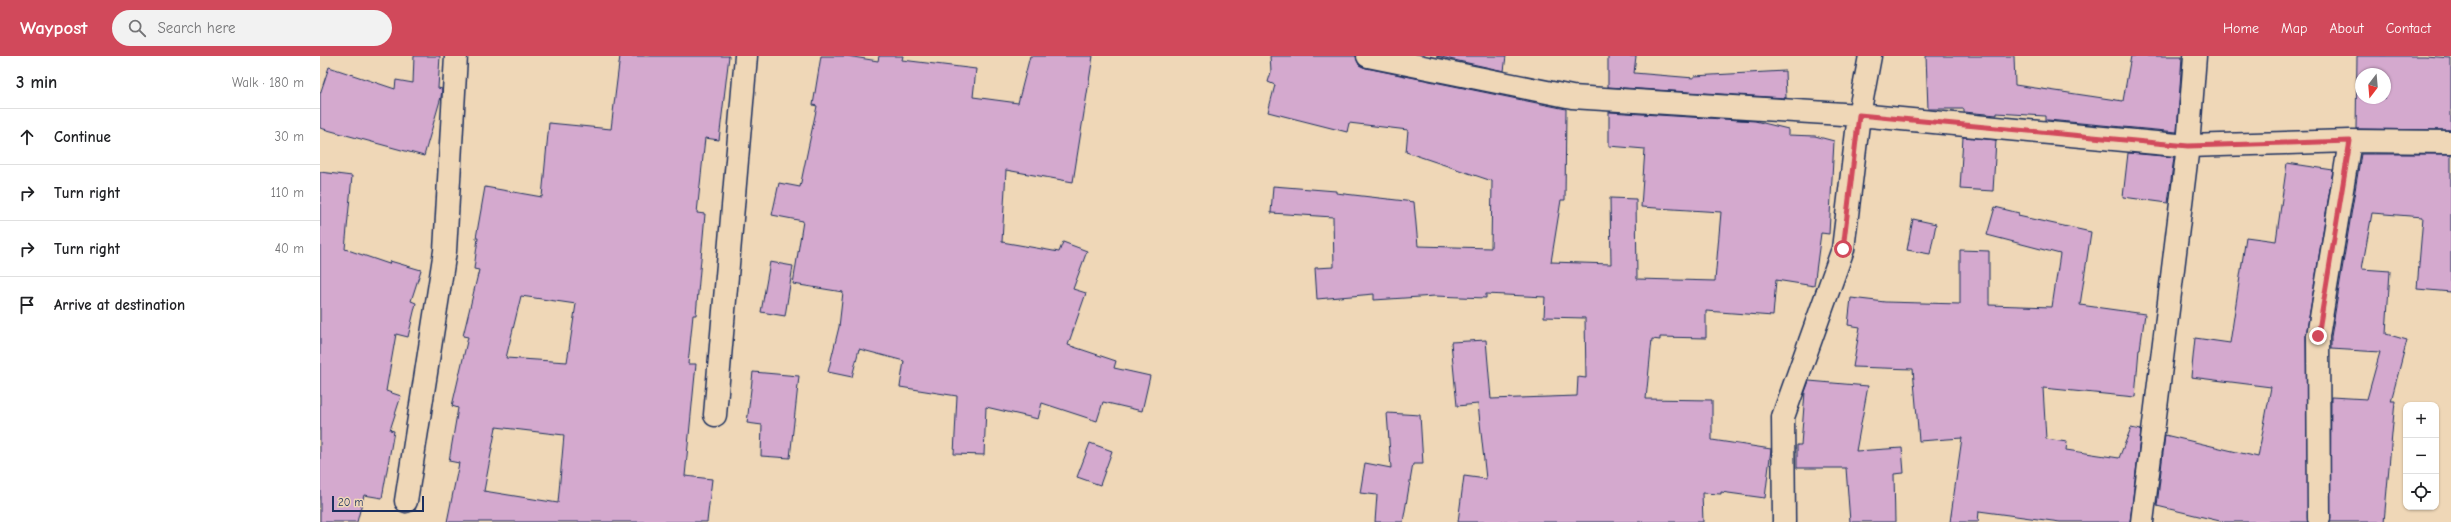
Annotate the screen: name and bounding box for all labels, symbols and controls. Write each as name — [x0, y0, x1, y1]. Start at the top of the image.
search box — [112, 10, 392, 46]
text: Waypost — [20, 17, 88, 39]
icon: search — [126, 17, 148, 39]
text: Search here — [158, 19, 236, 37]
text: Home — [2223, 20, 2259, 37]
text: Map — [2281, 20, 2307, 37]
text: About — [2329, 20, 2364, 37]
text: Contact — [2386, 20, 2431, 37]
north arrow — [2355, 68, 2391, 104]
text: 3 min — [16, 73, 57, 92]
text: Walk · 180 m — [232, 75, 304, 90]
icon: ahead — [16, 126, 38, 148]
text: Continue — [54, 128, 111, 146]
text: 30 m — [274, 129, 304, 144]
icon: right — [16, 182, 38, 204]
text: Turn right — [54, 184, 120, 202]
text: 110 m — [271, 185, 304, 200]
icon: right — [16, 238, 38, 260]
text: Turn right — [54, 240, 120, 258]
route start — [1834, 240, 1852, 258]
text: 40 m — [275, 241, 304, 256]
icon: arrive — [16, 294, 38, 316]
text: Arrive at destination — [54, 296, 185, 314]
route end — [2309, 327, 2327, 345]
map controls — [2403, 402, 2439, 510]
button: + — [2403, 402, 2439, 438]
button: − — [2403, 438, 2439, 474]
button: locate — [2403, 474, 2439, 510]
scale bar — [332, 494, 424, 513]
text: 20 m — [338, 496, 363, 509]

